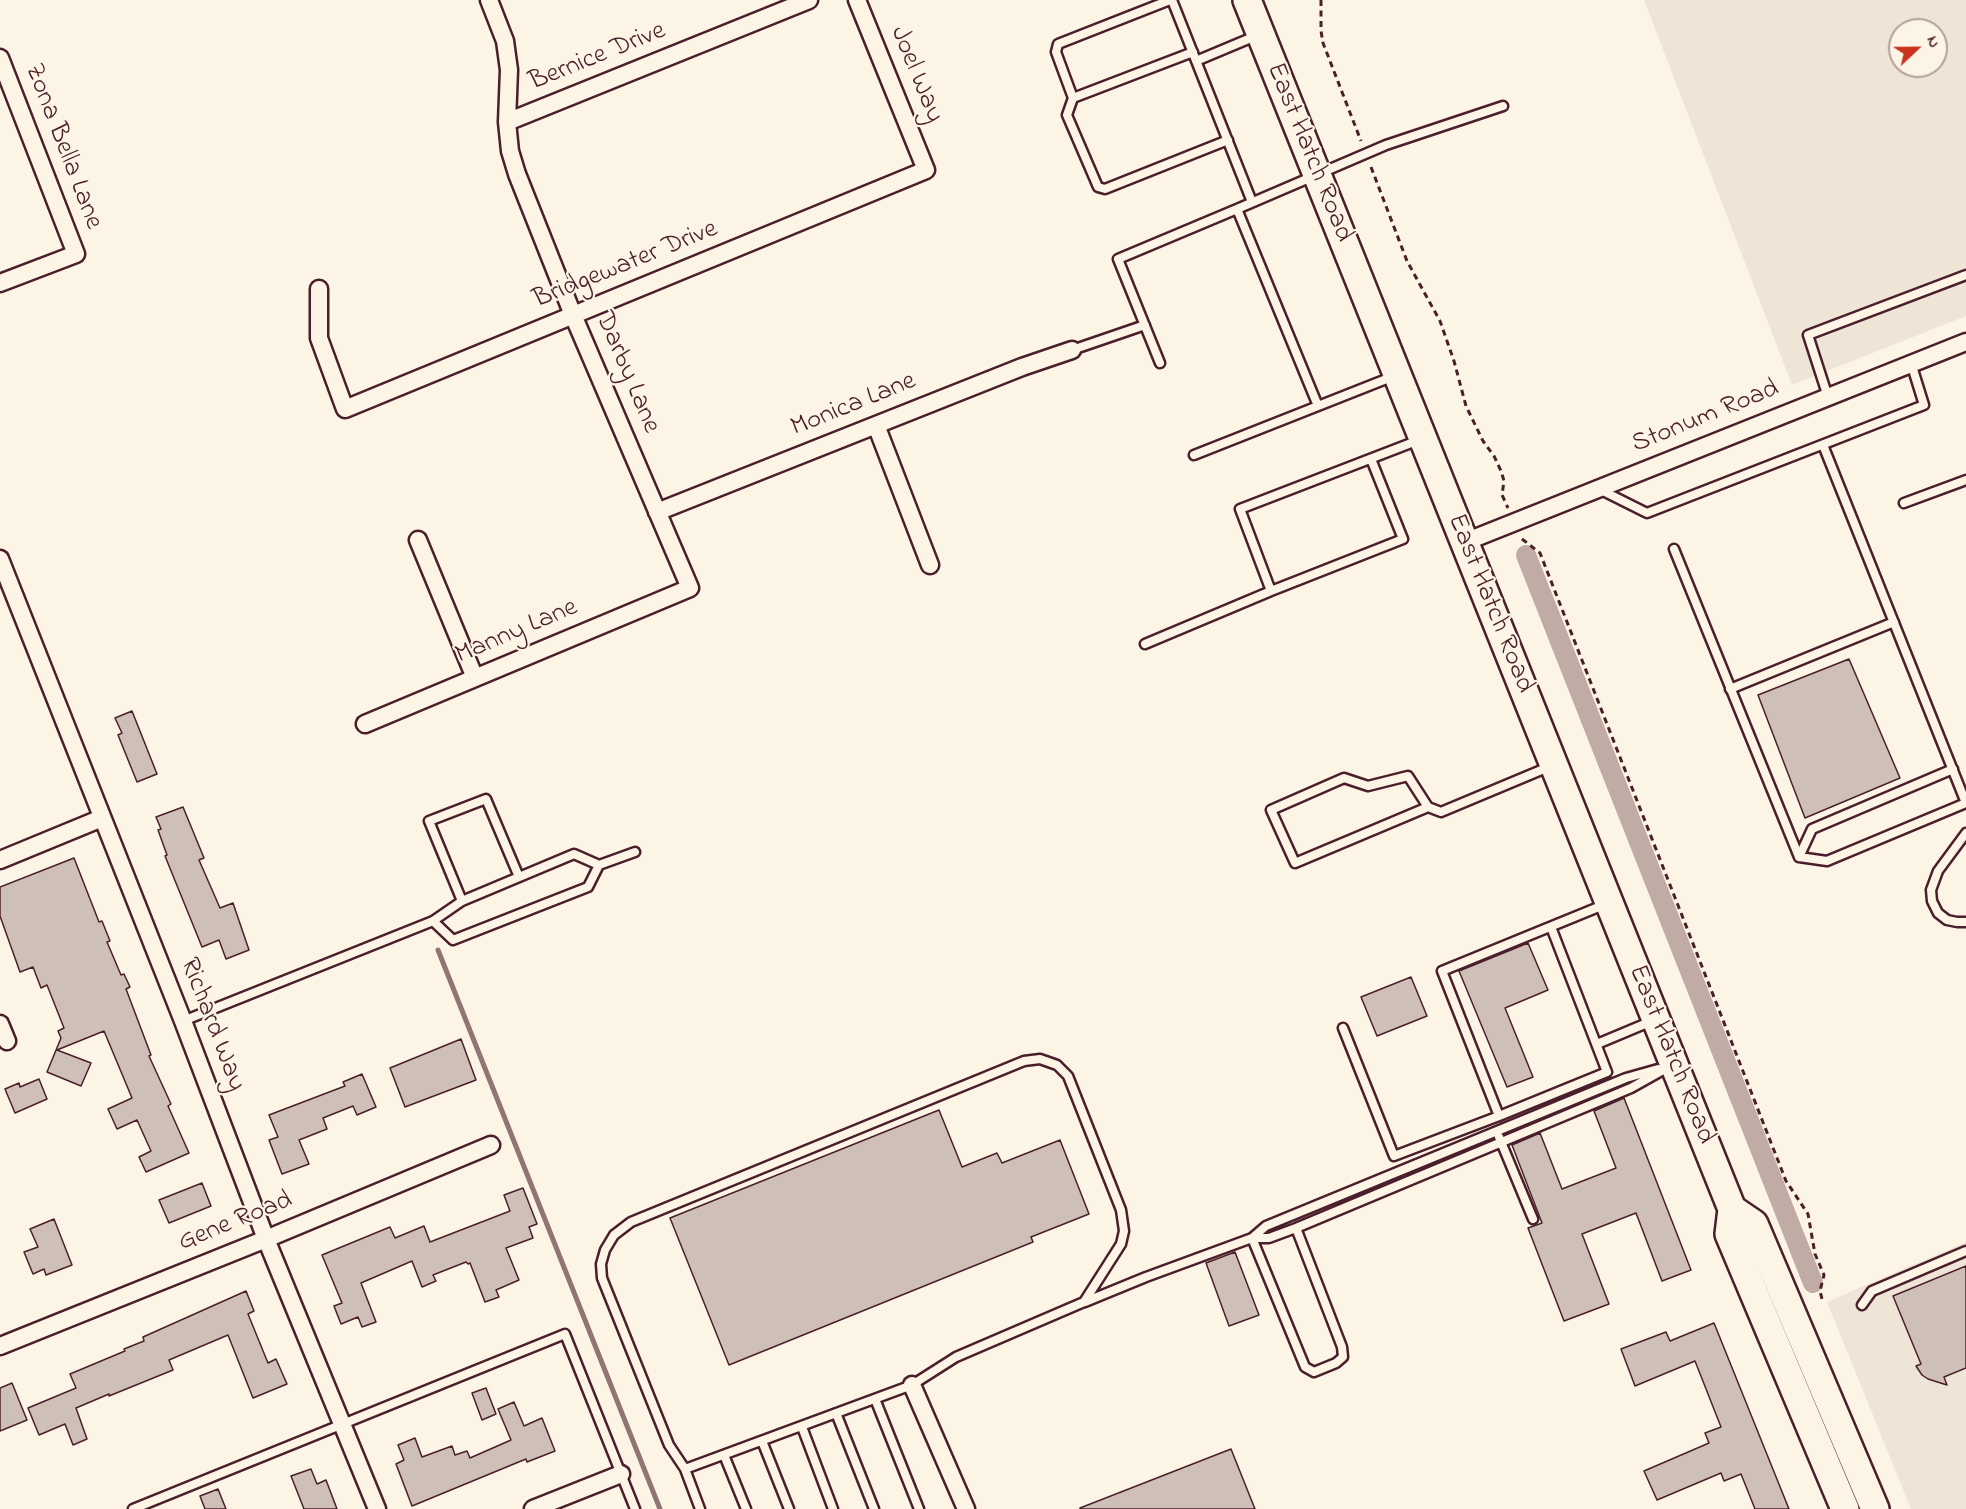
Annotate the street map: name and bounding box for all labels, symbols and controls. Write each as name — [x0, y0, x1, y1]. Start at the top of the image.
street label: Bernice Drive — [525, 16, 671, 100]
north arrow — [1888, 18, 1948, 78]
street label: Joel Way — [881, 22, 949, 128]
text: N — [1920, 32, 1946, 52]
street label: East Hatch Road — [1257, 59, 1359, 247]
street label: Zona Bella Lane — [16, 60, 108, 234]
street label: Bridgewater Drive — [529, 214, 723, 318]
street label: Darby Lane — [586, 307, 666, 439]
street label: Monica Lane — [787, 366, 921, 446]
street label: Stonum Road — [1628, 374, 1784, 462]
street label: East Hatch Road — [1438, 510, 1540, 698]
street label: Manny Lane — [451, 593, 583, 673]
street label: Richard Way — [171, 954, 251, 1096]
street label: East Hatch Road — [1619, 961, 1721, 1149]
street label: Gene Road — [174, 1186, 298, 1260]

